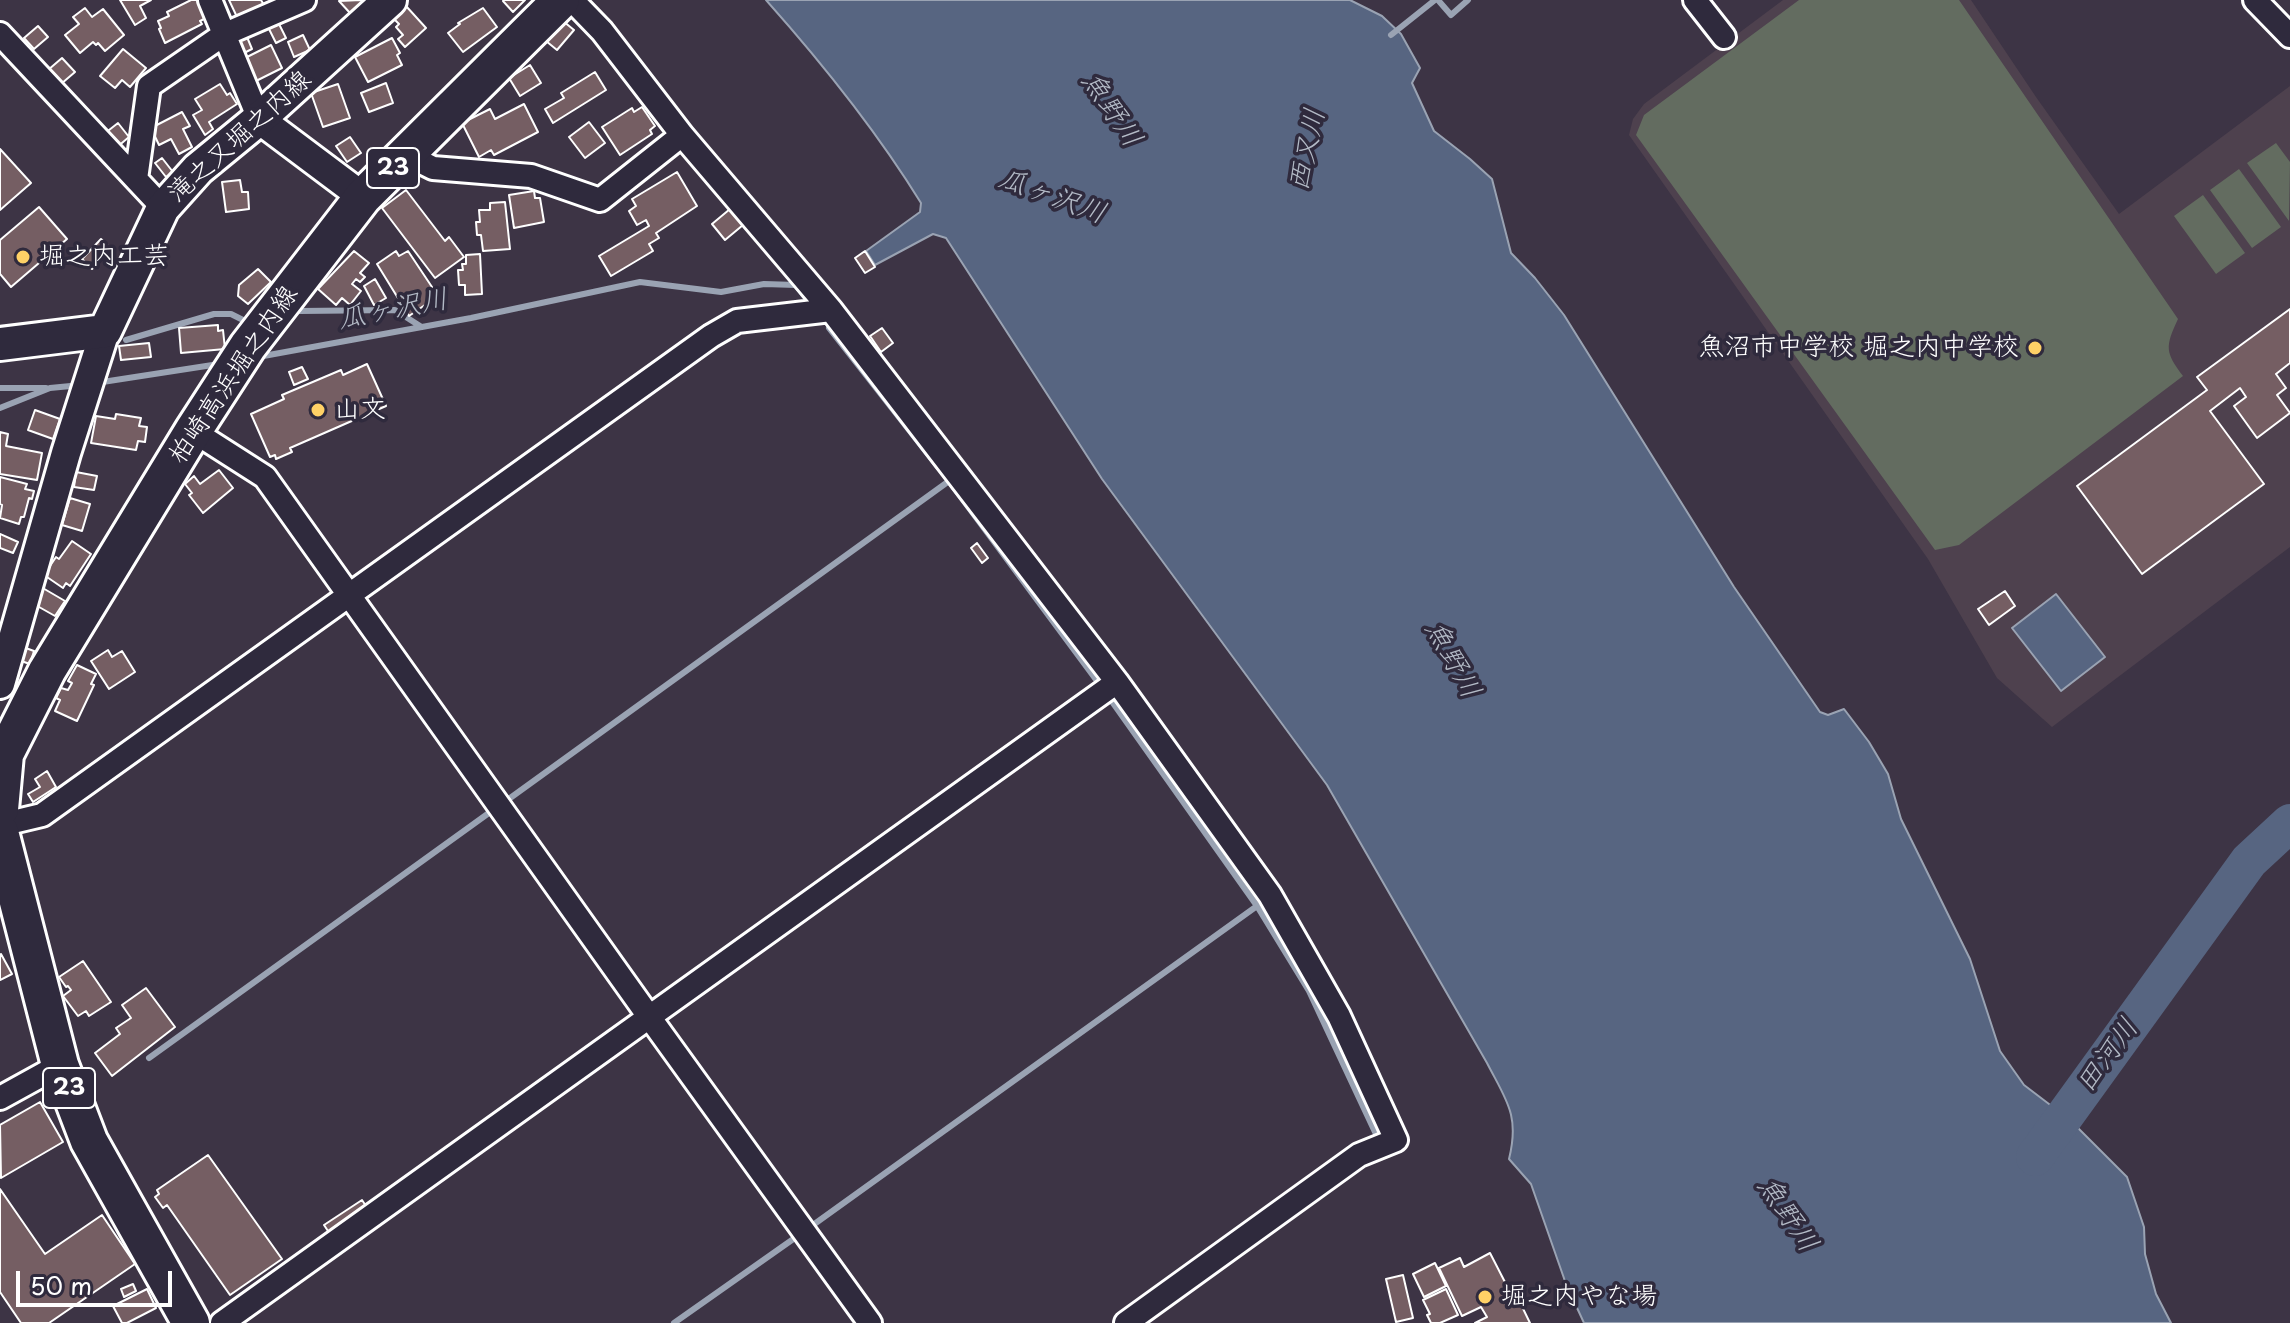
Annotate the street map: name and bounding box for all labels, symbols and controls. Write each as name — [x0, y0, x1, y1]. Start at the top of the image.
street label: 滝之又堀之内線 — [162, 65, 318, 209]
water label: 魚野川 — [1074, 66, 1148, 154]
water label: 西又川 — [1283, 105, 1333, 195]
road number: 23 — [367, 148, 419, 188]
water label: 瓜ヶ沢川 — [994, 162, 1110, 232]
place label: 堀之内工芸 — [39, 241, 169, 273]
marker: 堀之内工芸 — [14, 248, 32, 266]
street label: 柏崎高浜堀之内線 — [163, 280, 305, 470]
water label: 瓜ヶ沢川 — [335, 283, 451, 337]
place label: 魚沼市中学校 堀之内中学校 — [1699, 332, 2019, 364]
marker: 魚沼市中学校 堀之内中学校 — [2026, 339, 2044, 357]
place label: 山文 — [334, 394, 386, 426]
marker: 山文 — [309, 401, 327, 419]
water label: 魚野川 — [1417, 615, 1487, 705]
water label: 田河川 — [2070, 1012, 2146, 1100]
road number: 23 — [43, 1068, 95, 1108]
water label: 魚野川 — [1750, 1171, 1824, 1259]
scale bar — [20, 1255, 176, 1305]
text: 50 m — [30, 1267, 92, 1303]
place label: 堀之内やな場 — [1501, 1281, 1657, 1313]
marker: 堀之内やな場 — [1476, 1288, 1494, 1306]

